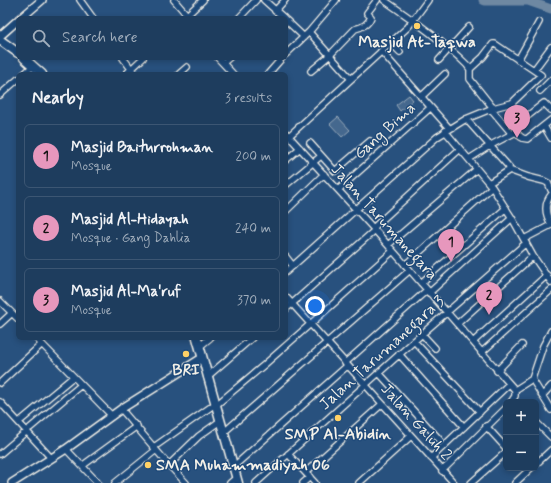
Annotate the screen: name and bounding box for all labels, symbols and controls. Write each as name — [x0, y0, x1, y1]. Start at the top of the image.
search box — [16, 16, 288, 60]
marker: Masjid At-Taqwa — [412, 21, 422, 31]
icon: search — [30, 27, 52, 49]
text: Search here — [62, 28, 138, 48]
place label: Masjid At-Taqwa — [358, 32, 476, 53]
text: Nearby — [32, 87, 84, 109]
text: 3 results — [225, 90, 272, 107]
street label: Gang Bima — [350, 98, 421, 165]
pin: 3 — [504, 105, 530, 138]
text: Masjid Baiturrohman — [71, 138, 213, 158]
text: 1 — [43, 148, 49, 165]
text: 200 m — [236, 148, 271, 165]
text: Mosque — [71, 158, 112, 175]
street label: Jalan Tarumanegara — [325, 159, 442, 286]
text: Masjid Al-Hidayah — [71, 210, 189, 230]
text: 2 — [43, 220, 49, 237]
text: 240 m — [235, 220, 271, 237]
pin: 1 — [438, 229, 464, 262]
text: Mosque · Gang Dahlia — [71, 230, 190, 247]
text: Masjid Al-Ma'ruf — [71, 282, 181, 302]
pin: 2 — [476, 282, 502, 315]
street label: Jalan Tarumanegara 3 — [315, 291, 450, 416]
text: 3 — [43, 292, 49, 309]
text: 370 m — [237, 292, 271, 309]
your location — [305, 296, 325, 316]
text: Mosque — [71, 302, 112, 319]
marker: BRI — [181, 349, 191, 359]
place label: BRI — [172, 360, 200, 381]
street label: Jalan Galuh 2 — [376, 379, 456, 465]
map controls — [503, 399, 539, 471]
button: + — [503, 399, 539, 435]
marker: SMP Al-Abidin — [333, 413, 343, 423]
place label: SMP Al-Abidin — [285, 424, 392, 445]
button: − — [503, 435, 539, 471]
place label: SMA Muhammadiyah 06 — [156, 455, 330, 476]
marker: SMA Muhammadiyah 06 — [143, 460, 153, 470]

